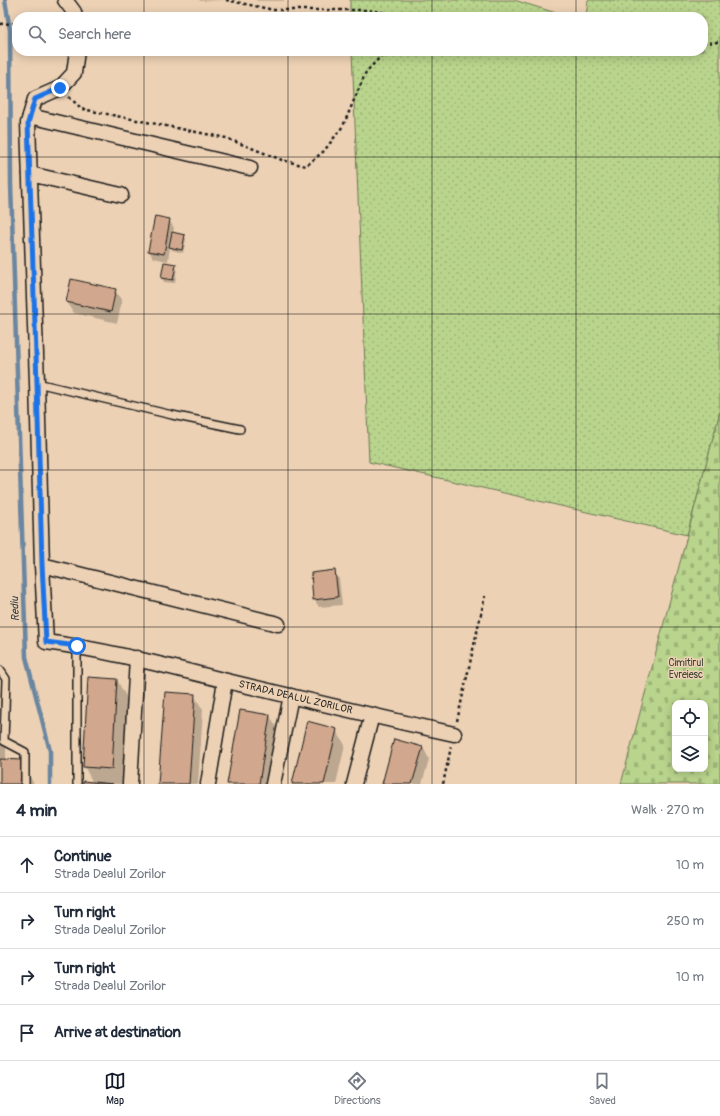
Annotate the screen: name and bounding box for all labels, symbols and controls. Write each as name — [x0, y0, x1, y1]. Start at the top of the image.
search box — [12, 12, 708, 56]
icon: search — [26, 23, 48, 45]
text: Search here — [58, 25, 131, 44]
route end — [51, 79, 69, 97]
water label: Rediu — [8, 595, 22, 622]
route start — [68, 637, 86, 655]
park label: Cimitirul Evreiesc — [668, 657, 704, 681]
street label: STRADA DEALUL ZORILOR — [238, 678, 354, 717]
map controls — [672, 700, 708, 772]
button: locate — [672, 700, 708, 736]
button: layers — [672, 736, 708, 772]
text: 4 min — [16, 800, 57, 821]
text: Walk · 270 m — [631, 802, 704, 818]
text: Continue — [54, 847, 112, 866]
icon: ahead — [16, 854, 38, 876]
text: 10 m — [676, 857, 704, 873]
text: Strada Dealul Zorilor — [54, 866, 166, 882]
text: Turn right — [54, 903, 115, 922]
icon: right — [16, 910, 38, 932]
text: 250 m — [666, 913, 704, 929]
text: Strada Dealul Zorilor — [54, 922, 166, 938]
text: Turn right — [54, 959, 115, 978]
icon: right — [16, 966, 38, 988]
text: 10 m — [676, 969, 704, 985]
text: Strada Dealul Zorilor — [54, 978, 166, 994]
icon: arrive — [16, 1022, 38, 1044]
text: Arrive at destination — [54, 1023, 181, 1042]
tab: Map — [104, 1070, 126, 1107]
tab: Directions — [334, 1070, 381, 1107]
tab: Saved — [589, 1070, 616, 1107]

